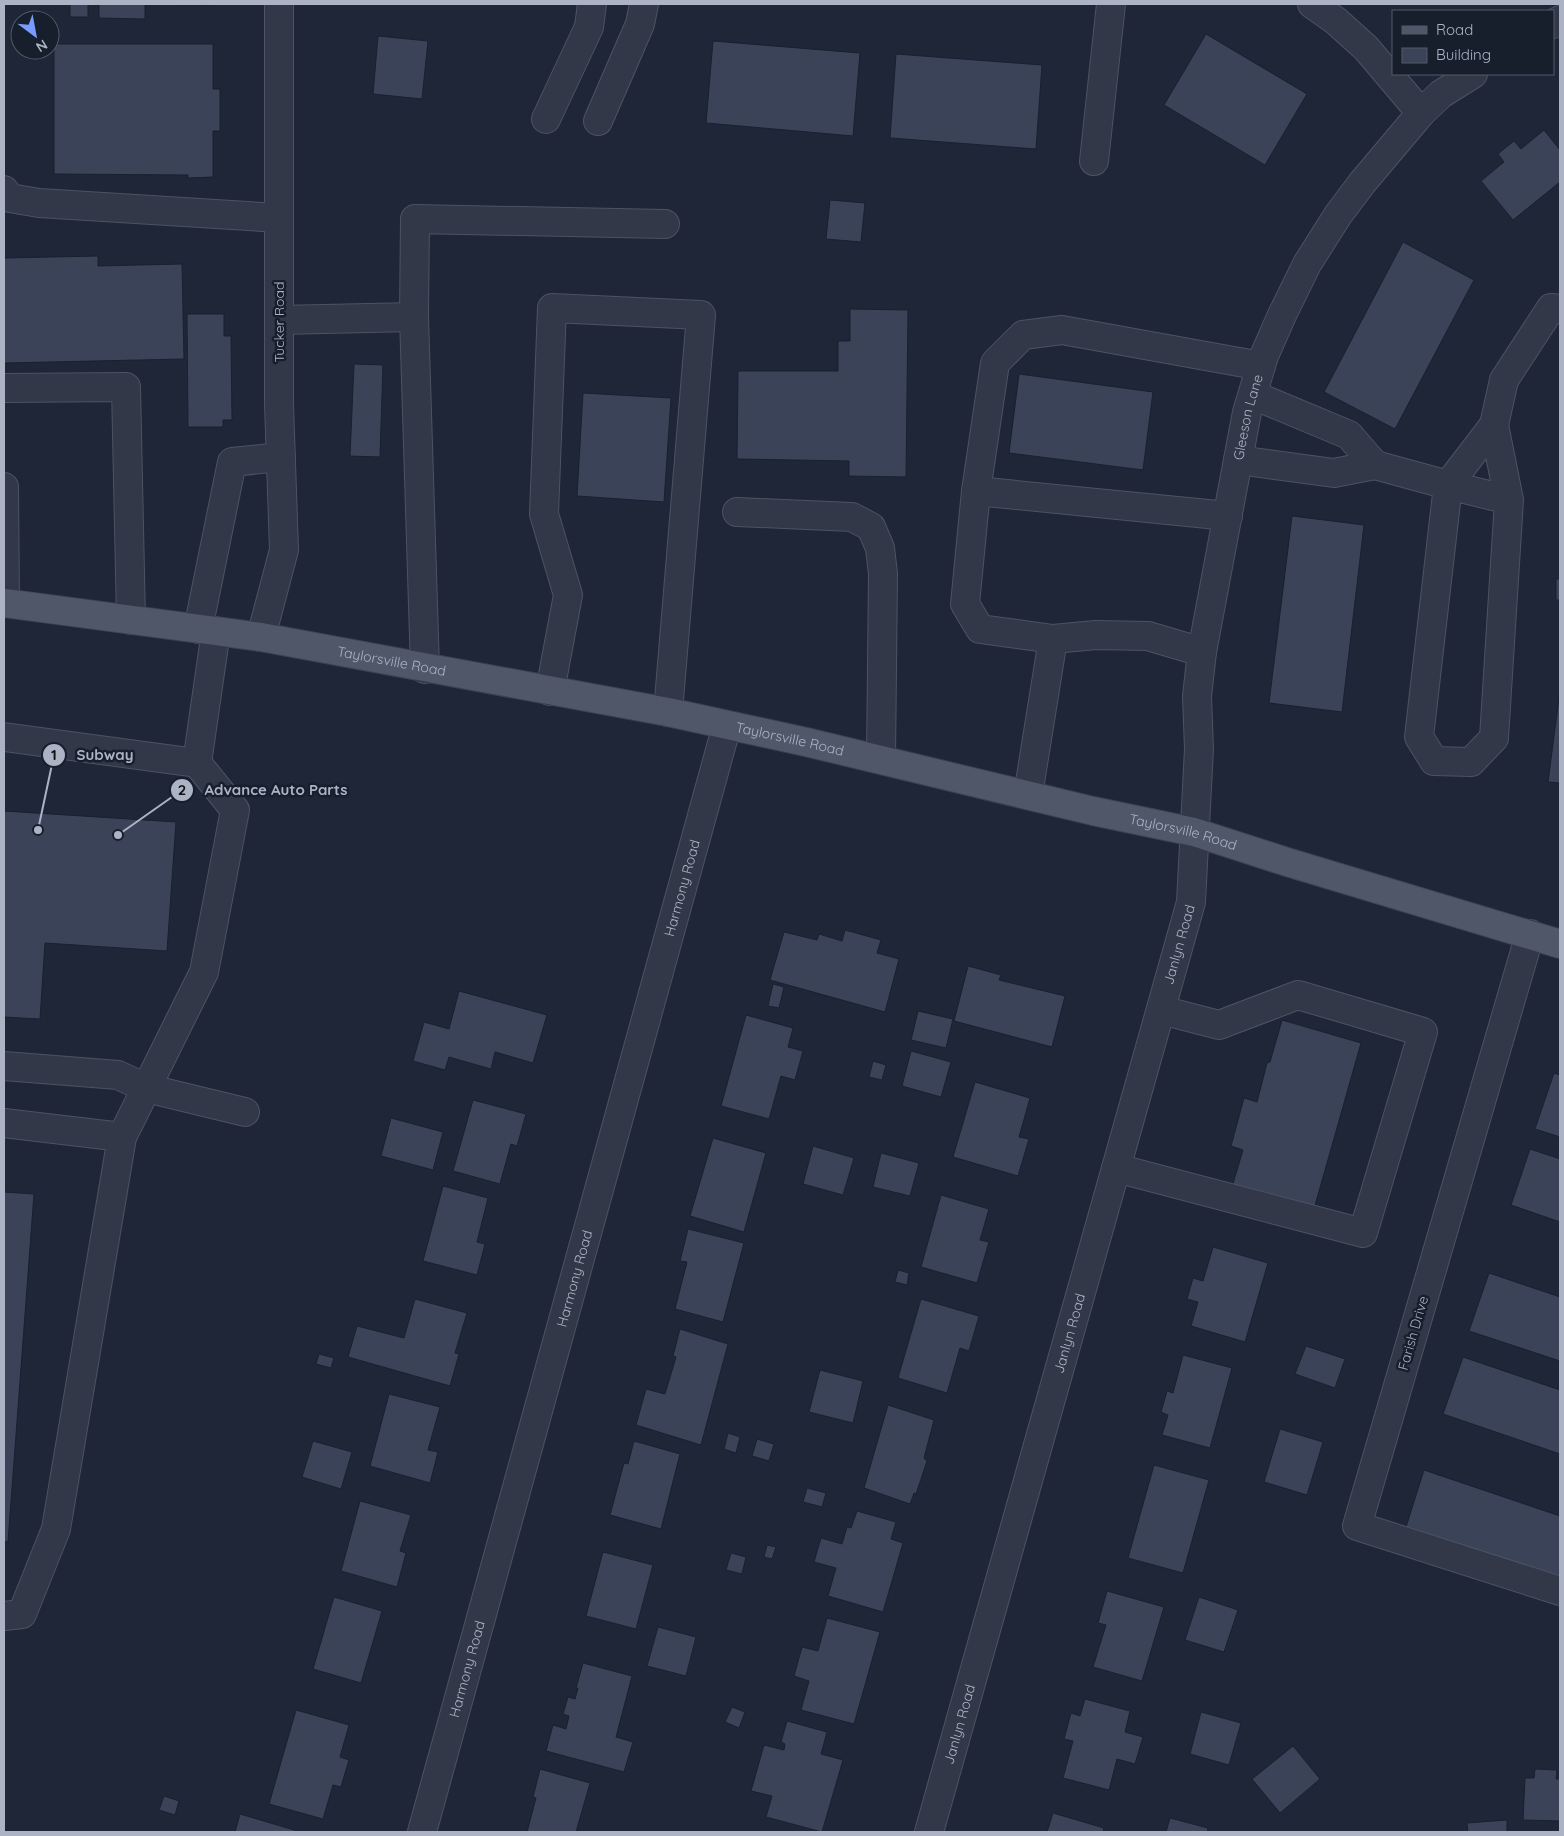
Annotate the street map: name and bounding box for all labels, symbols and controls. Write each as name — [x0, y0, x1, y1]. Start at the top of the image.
north arrow — [10, 10, 60, 60]
legend — [1392, 10, 1554, 75]
text: Road — [1436, 20, 1473, 39]
text: N — [33, 36, 51, 56]
text: Building — [1436, 45, 1491, 64]
street label: Tucker Road — [270, 281, 288, 363]
street label: Gleeson Lane — [1229, 372, 1267, 462]
street label: Taylorsville Road — [336, 642, 447, 680]
street label: Taylorsville Road — [734, 718, 846, 760]
callout: Subway — [42, 740, 144, 770]
text: 1 — [51, 745, 57, 764]
text: Subway — [77, 745, 134, 764]
callout: Advance Auto Parts — [170, 775, 358, 805]
text: 2 — [178, 780, 186, 799]
text: Advance Auto Parts — [204, 780, 348, 799]
street label: Taylorsville Road — [1128, 810, 1239, 854]
street label: Harmony Road — [660, 838, 704, 939]
street label: Janlyn Road — [1159, 903, 1199, 987]
street label: Harmony Road — [553, 1228, 596, 1329]
street label: Janlyn Road — [1050, 1291, 1089, 1375]
street label: Farish Drive — [1394, 1294, 1432, 1372]
street label: Harmony Road — [445, 1619, 489, 1720]
street label: Janlyn Road — [940, 1682, 979, 1766]

